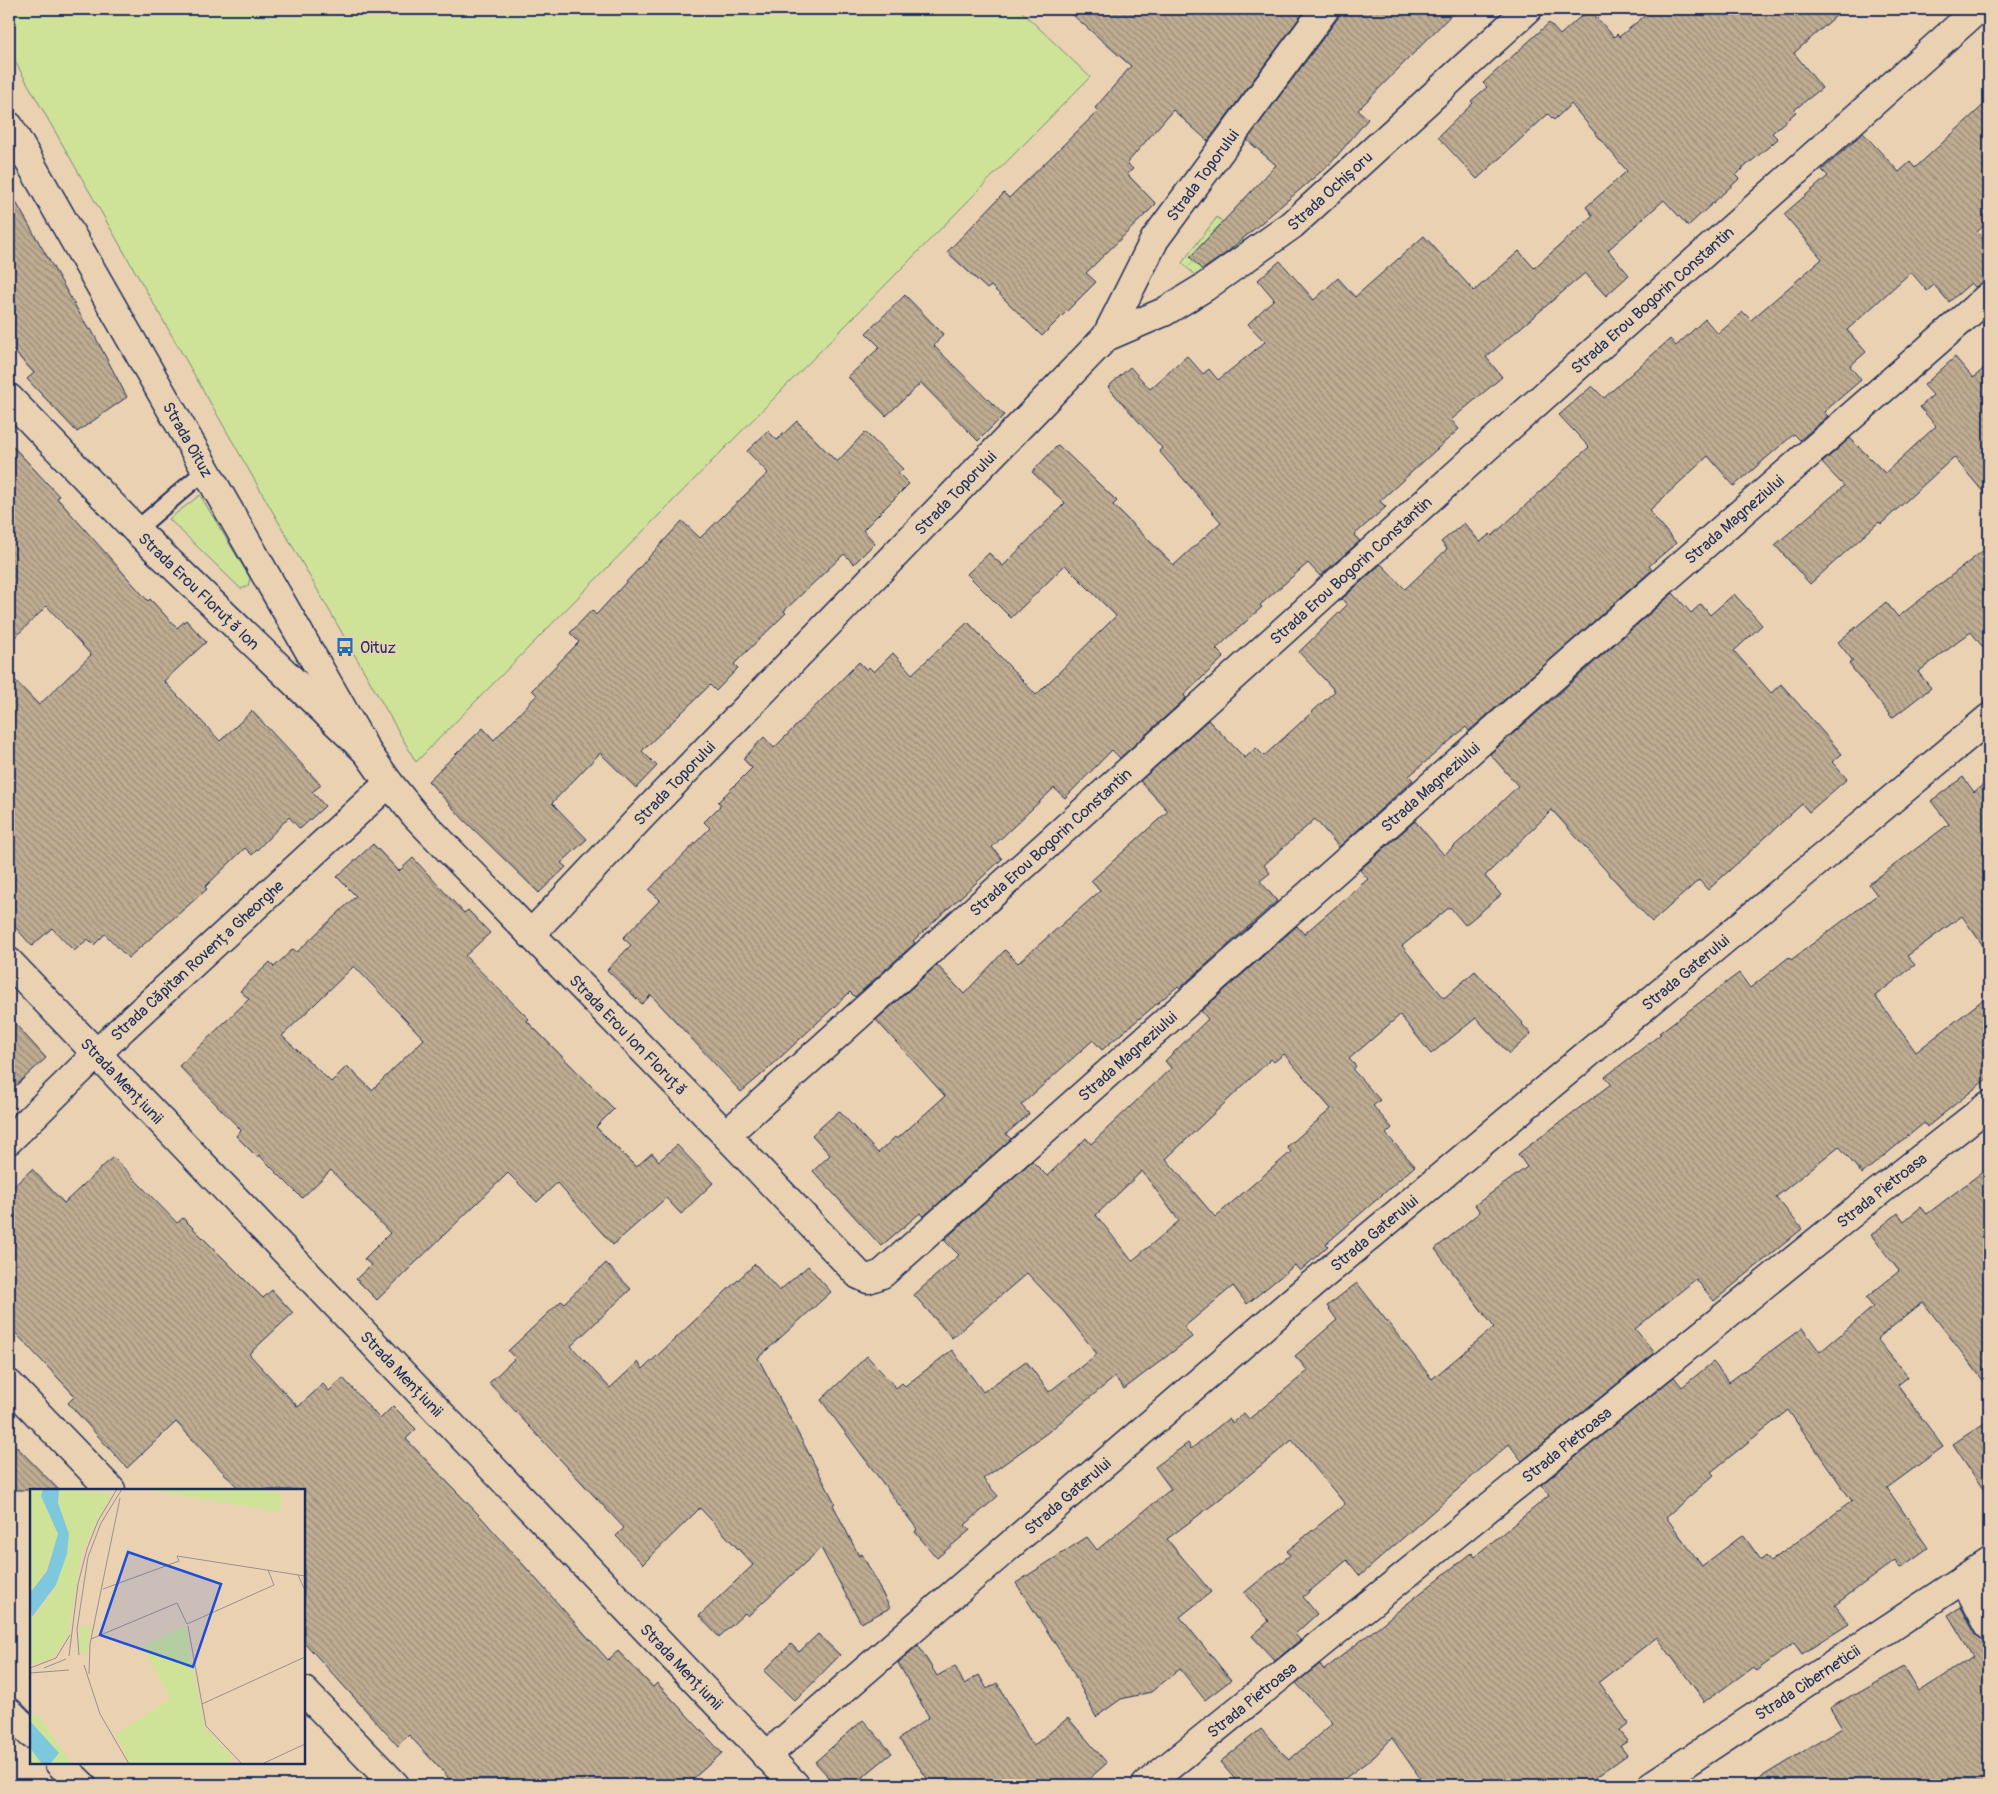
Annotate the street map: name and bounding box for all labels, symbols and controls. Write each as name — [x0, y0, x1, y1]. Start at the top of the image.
street label: Strada Toporului — [1163, 126, 1244, 226]
street label: Strada Ochișoru — [1283, 147, 1377, 235]
street label: Strada Erou Bogorin Constantin — [1567, 223, 1738, 378]
street label: Strada Oituz — [158, 399, 217, 481]
street label: Strada Toporului — [911, 447, 1001, 540]
street label: Strada Magneziului — [1681, 471, 1789, 569]
street label: Strada Erou Bogorin Constantin — [1266, 493, 1436, 649]
street label: Strada Erou Floruță Ion — [134, 529, 264, 655]
bus stop icon: Oituz — [334, 636, 356, 658]
place label: Oituz — [360, 638, 396, 658]
street label: Strada Toporului — [630, 737, 720, 830]
street label: Strada Magneziului — [1377, 738, 1484, 837]
street label: Strada Erou Bogorin Constantin — [966, 764, 1136, 921]
street label: Strada Căpitan Rovența Gheorghe — [107, 876, 288, 1046]
street label: Strada Gaterului — [1638, 931, 1734, 1015]
street label: Strada Erou Ion Floruță — [565, 971, 691, 1100]
street label: Strada Magneziului — [1074, 1007, 1182, 1106]
street label: Strada Mențiunii — [76, 1034, 167, 1129]
street label: Strada Pietroasa — [1833, 1149, 1931, 1233]
street label: Strada Gaterului — [1327, 1191, 1423, 1276]
street label: Strada Mențiunii — [356, 1327, 447, 1421]
street label: Strada Pietroasa — [1518, 1403, 1616, 1488]
street label: Strada Gaterului — [1020, 1454, 1115, 1540]
inset map — [30, 1489, 305, 1764]
street label: Strada Mențiunii — [635, 1620, 727, 1714]
street label: Strada Ciberneticii — [1751, 1641, 1864, 1725]
street label: Strada Pietroasa — [1203, 1658, 1301, 1743]

